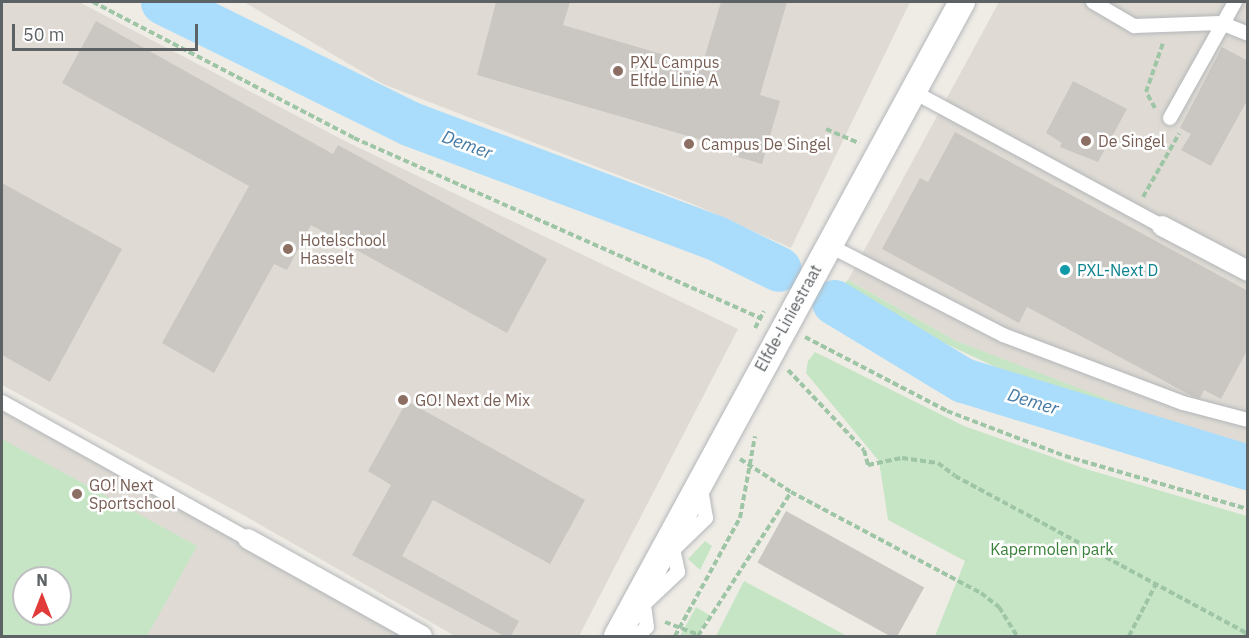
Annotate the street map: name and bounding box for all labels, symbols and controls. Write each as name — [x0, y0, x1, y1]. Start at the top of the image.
scale bar — [15, 12, 201, 50]
text: 50 m — [23, 23, 65, 46]
place label: PXL Campus Elfde Linie A — [630, 52, 720, 90]
marker: PXL Campus Elfde Linie A — [611, 64, 625, 78]
water label: Demer — [439, 126, 495, 164]
place label: De Singel — [1098, 131, 1165, 151]
place label: Campus De Singel — [701, 134, 831, 154]
marker: De Singel — [1079, 134, 1093, 148]
marker: Campus De Singel — [682, 137, 696, 151]
place label: Hotelschool Hasselt — [300, 230, 386, 268]
marker: Hotelschool Hasselt — [281, 242, 295, 256]
place label: PXL-Next D — [1077, 260, 1158, 280]
street label: Elfde-Liniestraat — [751, 261, 825, 375]
marker: PXL-Next D — [1058, 263, 1072, 277]
water label: Demer — [1005, 384, 1061, 420]
place label: GO! Next de Mix — [415, 390, 530, 410]
marker: GO! Next de Mix — [396, 393, 410, 407]
place label: GO! Next Sportschool — [89, 475, 175, 513]
marker: GO! Next Sportschool — [70, 487, 84, 501]
park label: Kapermolen park — [990, 539, 1114, 559]
north arrow — [12, 566, 72, 626]
text: N — [36, 570, 48, 590]

